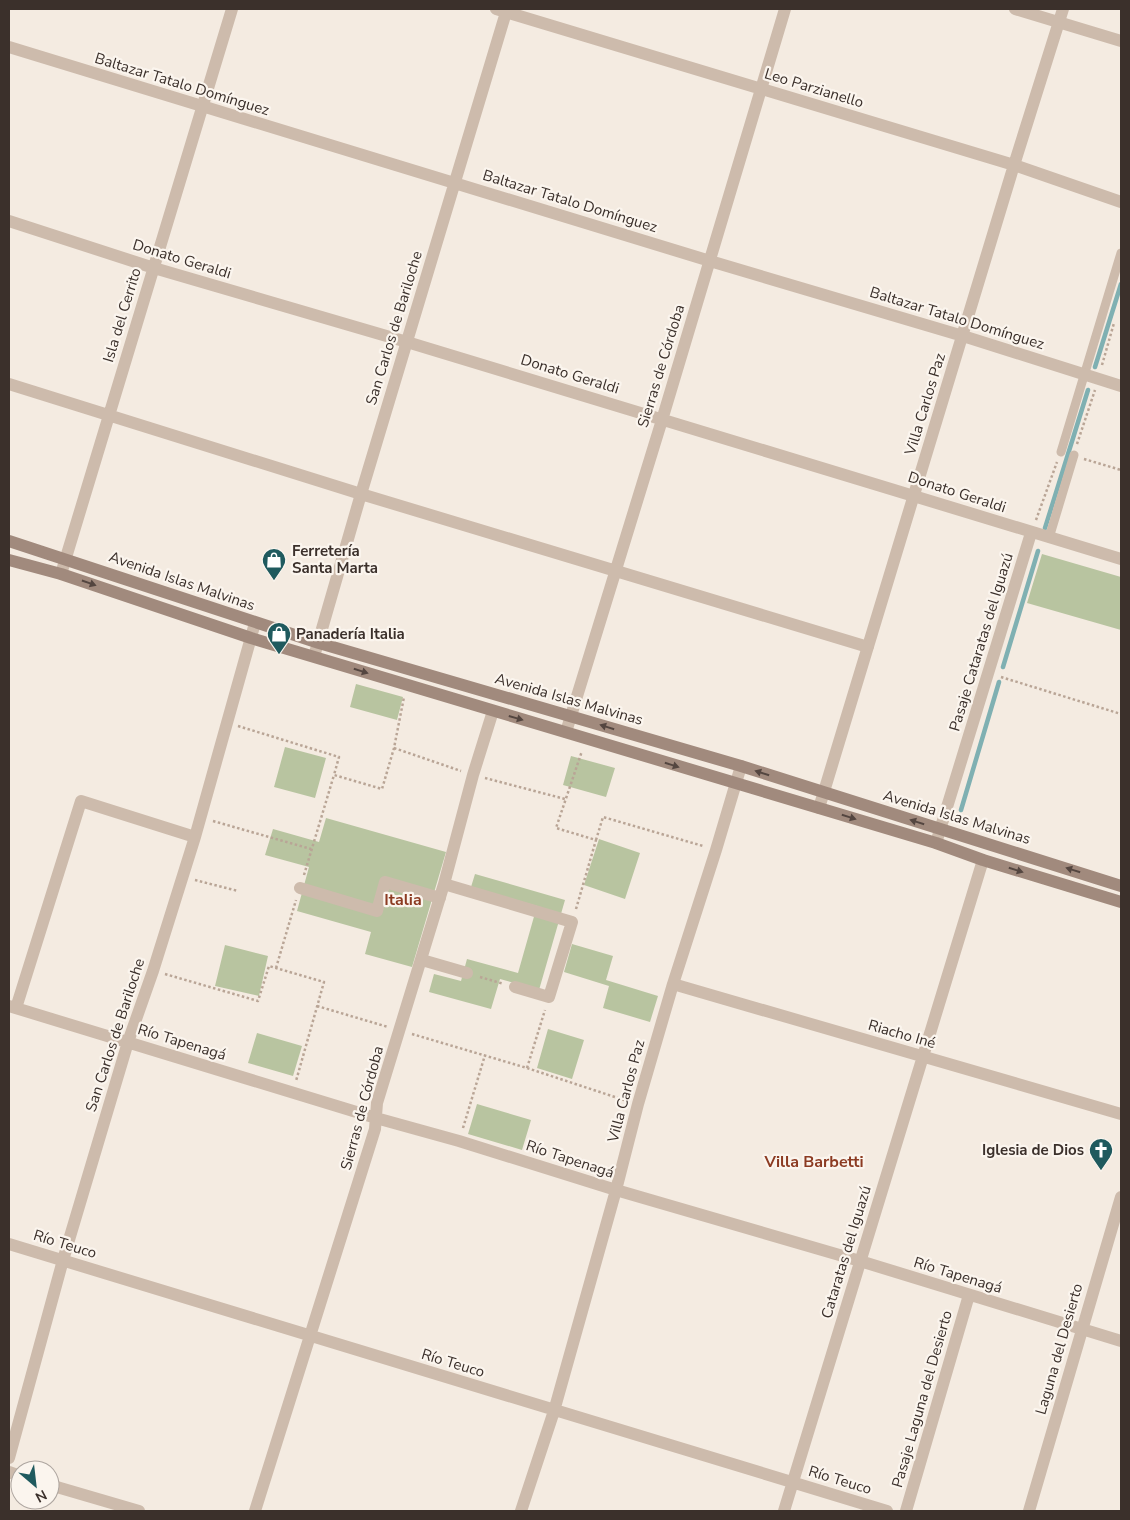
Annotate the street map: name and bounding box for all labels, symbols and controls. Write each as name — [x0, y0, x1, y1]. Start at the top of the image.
street label: Baltazar Tatalo Domínguez — [92, 48, 272, 120]
street label: Leo Parzianello — [762, 63, 866, 113]
street label: Baltazar Tatalo Domínguez — [480, 165, 660, 237]
street label: Donato Geraldi — [130, 235, 234, 283]
street label: San Carlos de Bariloche — [361, 248, 427, 408]
street label: Isla del Cerrito — [98, 265, 146, 365]
street label: Baltazar Tatalo Domínguez — [867, 282, 1047, 354]
street label: Sierras de Córdoba — [633, 302, 689, 430]
street label: Donato Geraldi — [518, 350, 622, 398]
street label: Villa Carlos Paz — [900, 351, 950, 458]
street label: Donato Geraldi — [905, 467, 1009, 517]
place label: Ferretería Santa Marta — [292, 541, 378, 578]
street label: Avenida Islas Malvinas — [106, 547, 258, 615]
shop icon: Ferretería Santa Marta — [261, 547, 287, 581]
street label: Pasaje Cataratas del Iguazú — [944, 550, 1018, 734]
one-way arrow — [82, 579, 97, 587]
shop icon: Panadería Italia — [266, 621, 292, 655]
place label: Panadería Italia — [296, 624, 405, 644]
one-way arrow — [353, 668, 368, 676]
street label: Avenida Islas Malvinas — [493, 668, 645, 730]
one-way arrow — [509, 714, 524, 722]
one-way arrow — [599, 722, 614, 730]
one-way arrow — [665, 761, 680, 769]
one-way arrow — [755, 769, 770, 777]
street label: Avenida Islas Malvinas — [881, 785, 1033, 849]
one-way arrow — [841, 814, 856, 822]
one-way arrow — [910, 817, 925, 825]
one-way arrow — [1065, 865, 1080, 873]
one-way arrow — [1008, 866, 1023, 874]
district label: Italia — [384, 889, 422, 911]
street label: San Carlos de Bariloche — [81, 956, 149, 1114]
street label: Riacho Iné — [866, 1015, 938, 1053]
street label: Río Tapenagá — [135, 1019, 229, 1065]
street label: Villa Carlos Paz — [602, 1037, 649, 1145]
street label: Sierras de Córdoba — [336, 1044, 388, 1172]
street label: Río Tapenagá — [523, 1135, 617, 1183]
church icon: Iglesia de Dios — [1088, 1137, 1114, 1171]
place label: Iglesia de Dios — [982, 1140, 1084, 1160]
district label: Villa Barbetti — [764, 1151, 863, 1173]
street label: Cataratas del Iguazú — [816, 1183, 876, 1321]
street label: Río Teuco — [31, 1225, 99, 1263]
street label: Río Tapenagá — [911, 1252, 1005, 1298]
street label: Laguna del Desierto — [1031, 1281, 1087, 1417]
street label: Pasaje Laguna del Desierto — [887, 1308, 957, 1490]
street label: Río Teuco — [419, 1344, 487, 1382]
north arrow — [10, 1460, 60, 1510]
street label: Río Teuco — [806, 1461, 874, 1499]
text: N — [32, 1485, 50, 1507]

